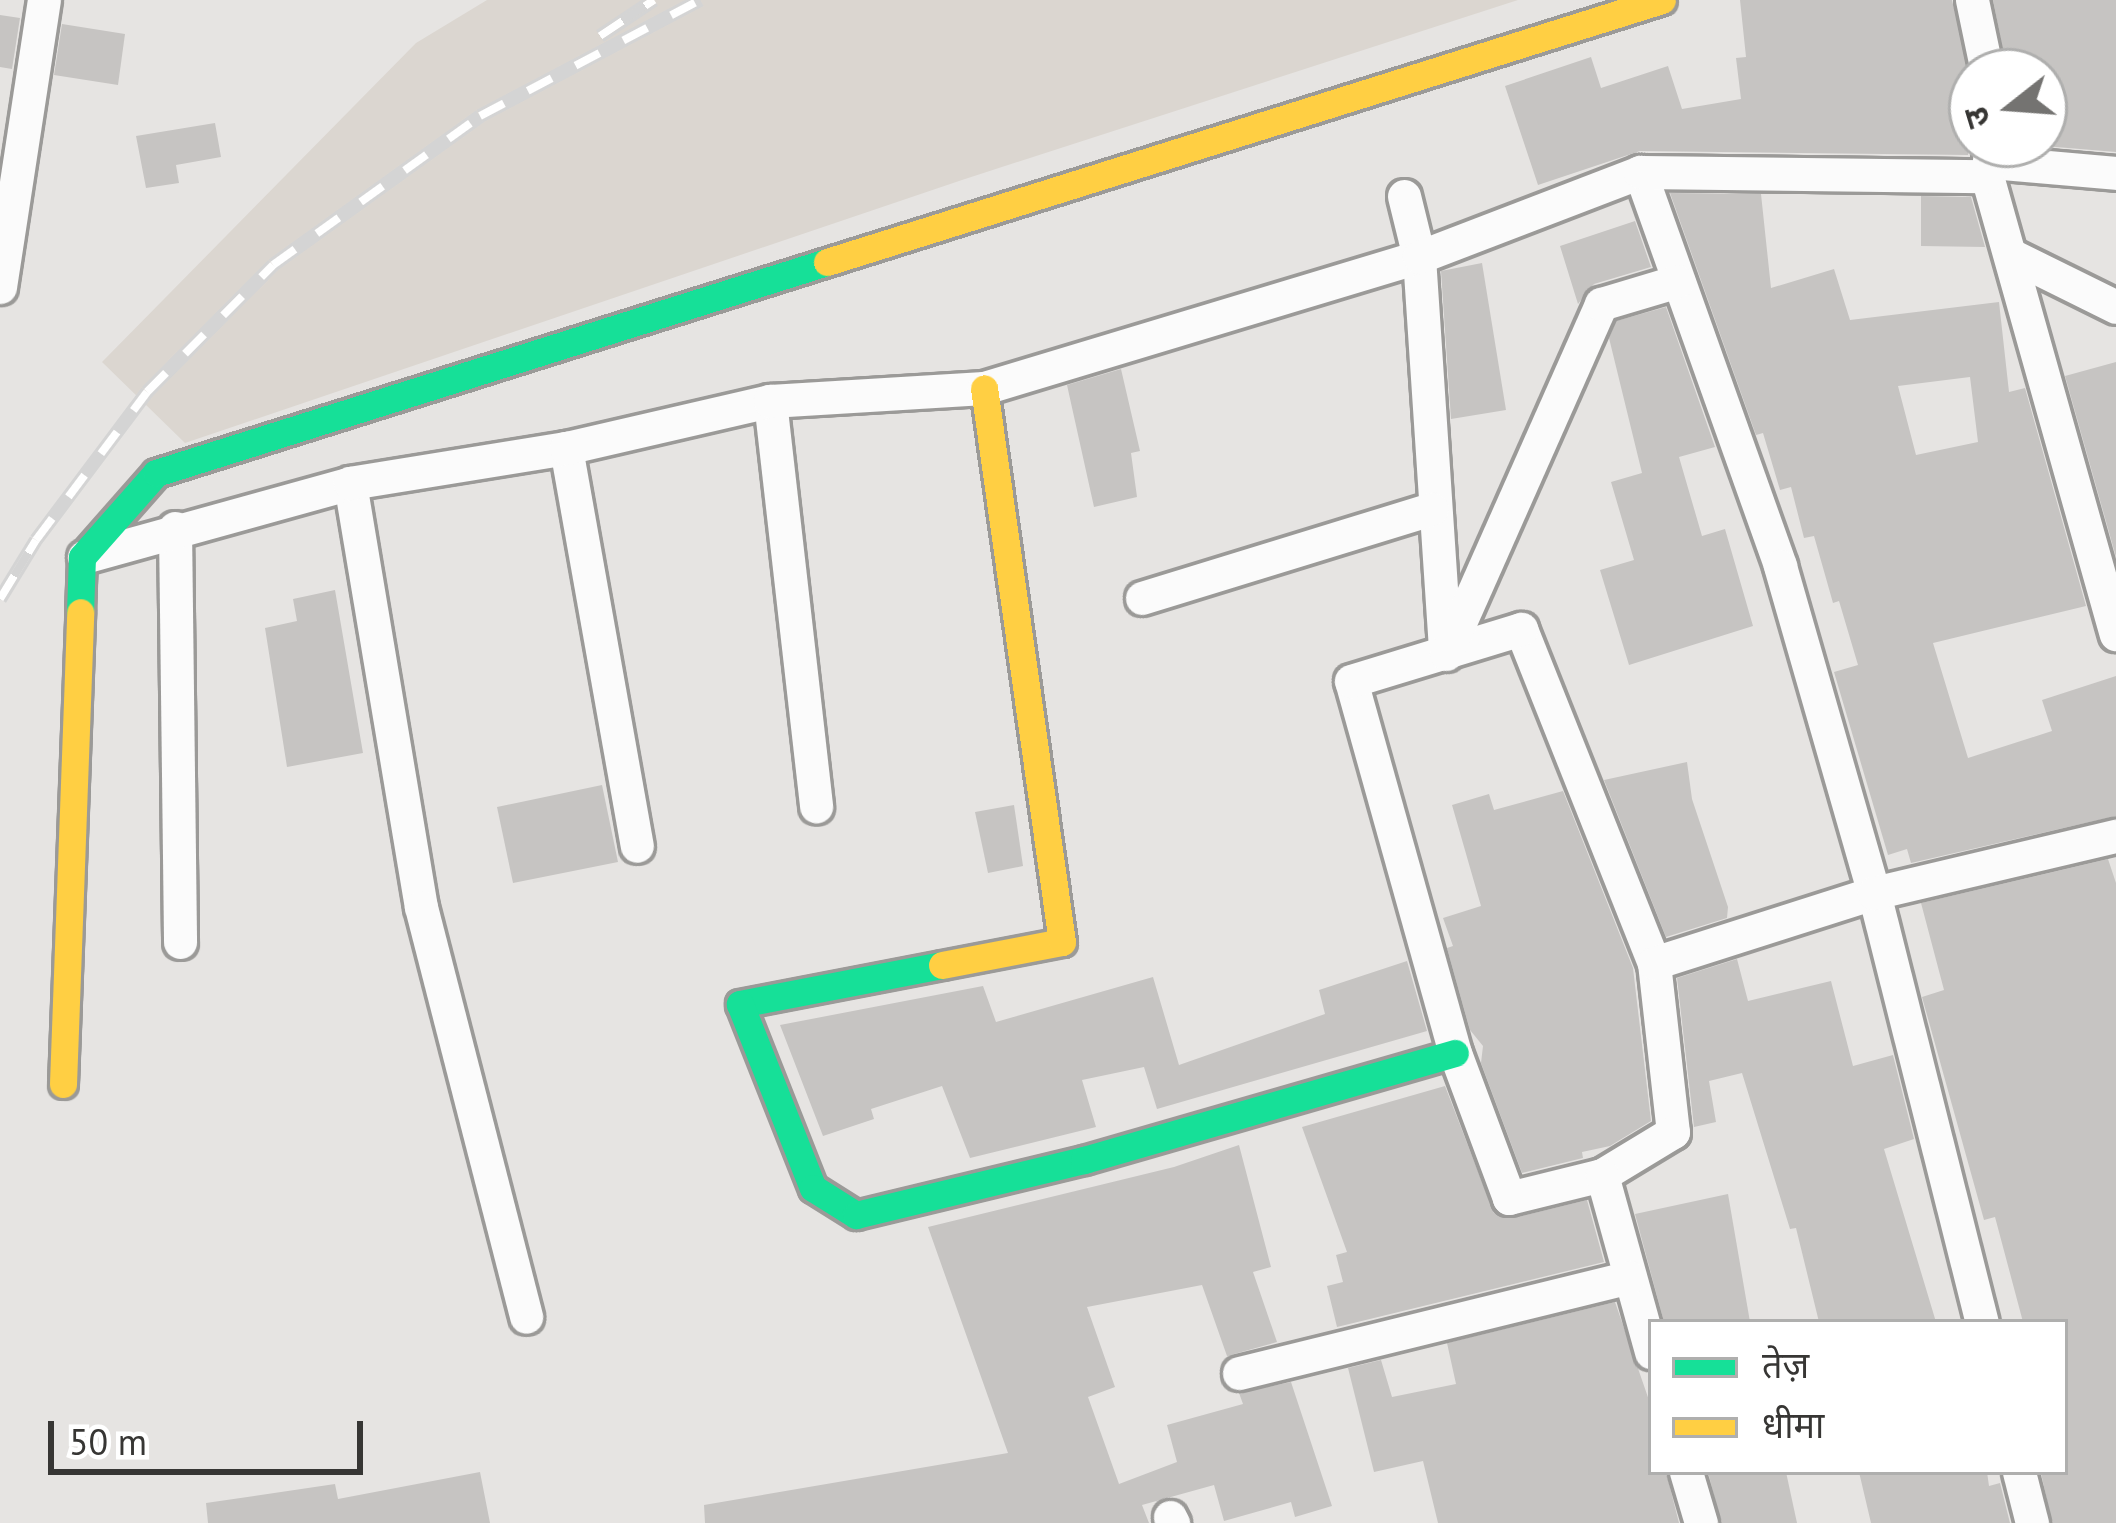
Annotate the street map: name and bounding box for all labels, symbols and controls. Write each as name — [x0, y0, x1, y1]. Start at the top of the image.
north arrow — [1948, 48, 2068, 168]
text: उ — [1953, 102, 1999, 133]
legend — [1648, 1319, 2068, 1475]
text: तेज़ — [1762, 1341, 1809, 1388]
scale bar — [54, 1397, 369, 1471]
text: धीमा — [1762, 1401, 1824, 1448]
text: 50 m — [69, 1418, 147, 1465]

